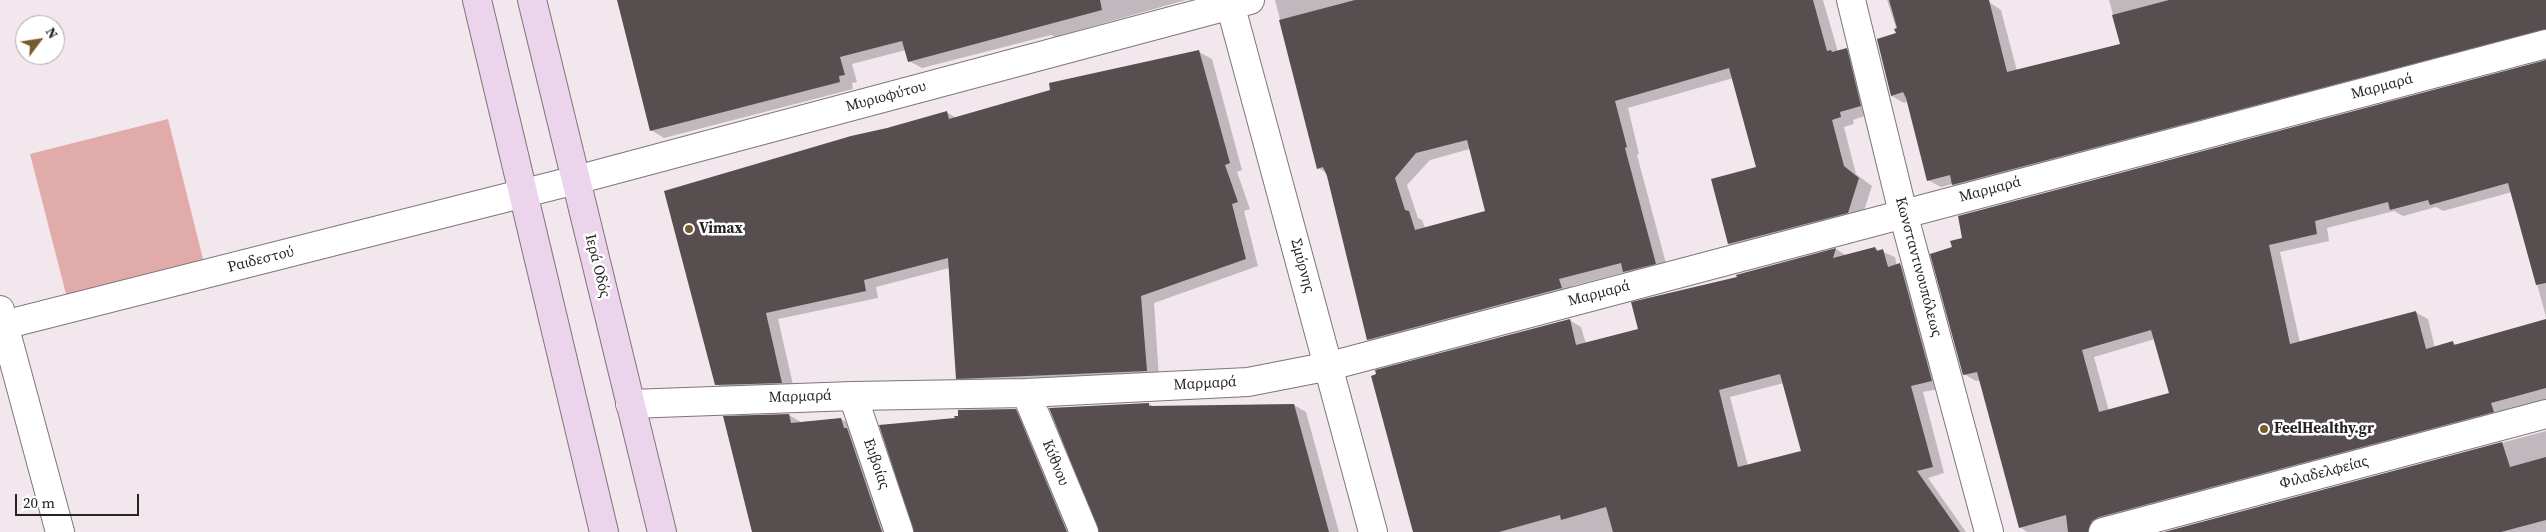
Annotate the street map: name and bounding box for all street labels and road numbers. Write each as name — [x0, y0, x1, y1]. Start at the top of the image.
street label: Μαρμαρά — [2349, 70, 2415, 104]
street label: Μυριοφύτου — [844, 78, 928, 116]
street label: Μαρμαρά — [1957, 173, 2023, 207]
street label: Κωνσταντινουπόλεως — [1891, 195, 1945, 339]
street label: Ιερά Οδός — [580, 232, 614, 300]
street label: Σμύρνης — [1286, 237, 1318, 295]
street label: Ραιδεστού — [226, 243, 296, 277]
street label: Μαρμαρά — [1566, 277, 1632, 311]
street label: Μαρμαρά — [1173, 373, 1237, 395]
street label: Μαρμαρά — [768, 387, 832, 407]
street label: Ευβοίας — [859, 436, 893, 492]
street label: Κύθνου — [1038, 437, 1072, 489]
street label: Φιλαδελφείας — [2278, 453, 2370, 493]

